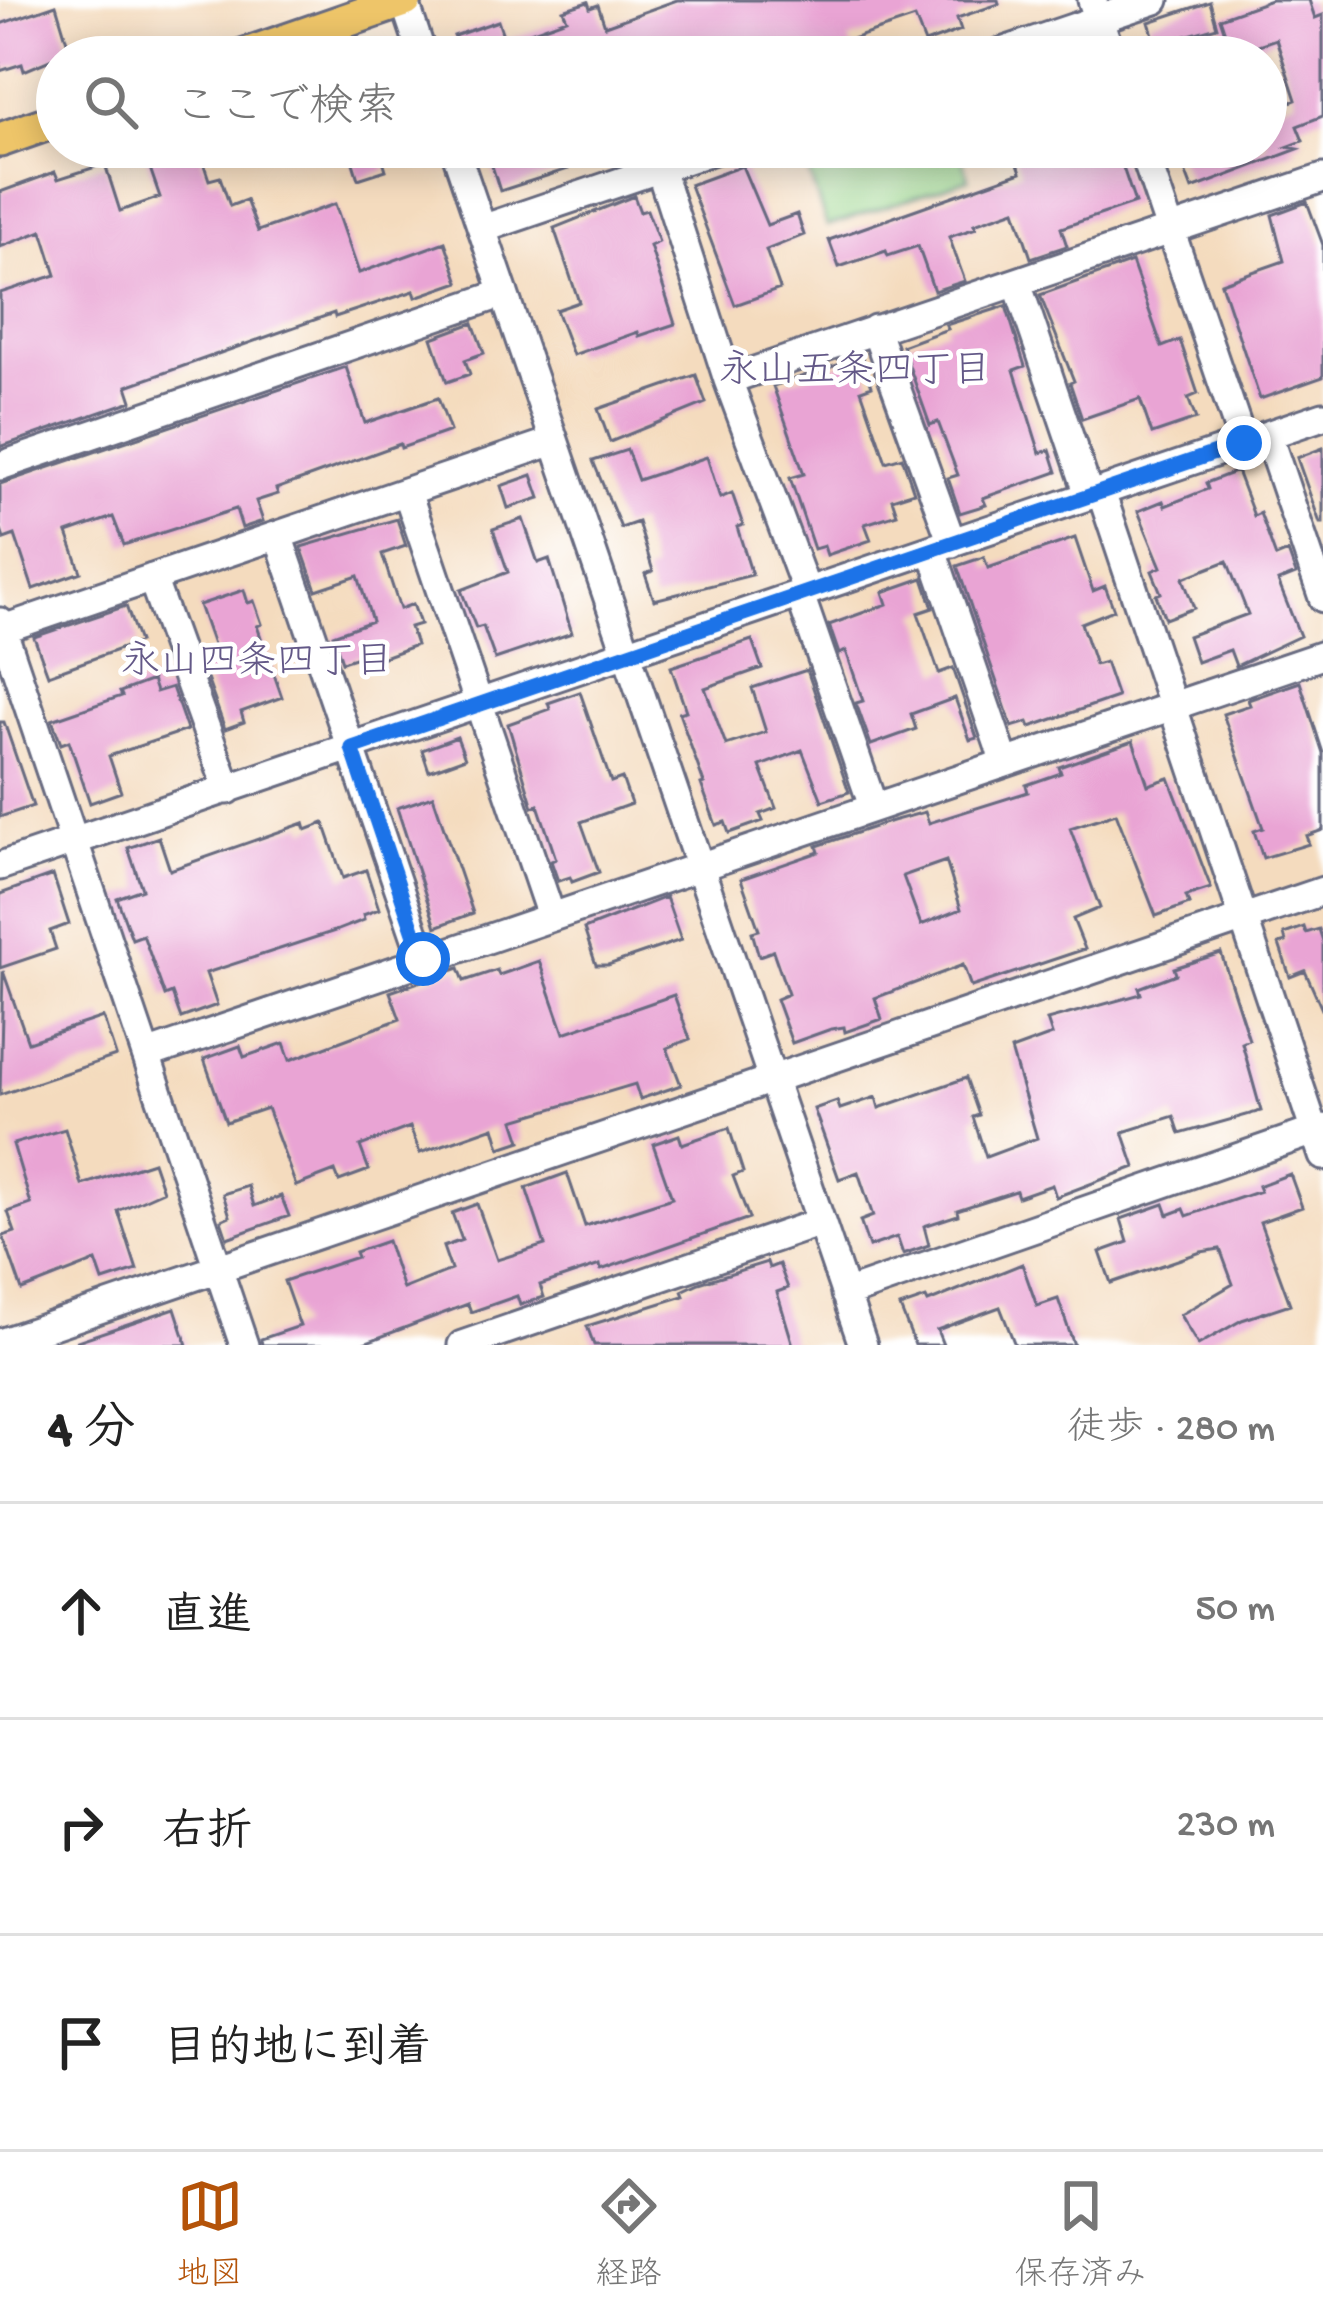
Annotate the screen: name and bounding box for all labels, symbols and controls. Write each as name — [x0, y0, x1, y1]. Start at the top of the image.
search box — [36, 36, 1287, 168]
icon: search — [78, 69, 144, 135]
text: ここで検索 — [174, 84, 399, 137]
district label: 永山五条四丁目 — [718, 349, 992, 397]
route end — [1217, 416, 1271, 470]
district label: 永山四条四丁目 — [120, 640, 394, 688]
route start — [396, 932, 450, 986]
text: 4 分 — [48, 1403, 135, 1463]
text: 徒歩 · 280 m — [1067, 1408, 1275, 1454]
icon: ahead — [48, 1578, 114, 1644]
text: 50 m — [1195, 1588, 1275, 1634]
text: 直進 — [162, 1593, 252, 1646]
icon: right — [48, 1794, 114, 1860]
text: 230 m — [1177, 1804, 1275, 1850]
text: 右折 — [162, 1809, 252, 1862]
icon: arrive — [48, 2010, 114, 2076]
text: 目的地に到着 — [162, 2025, 432, 2078]
tab: 地図 — [177, 2173, 243, 2296]
tab: 経路 — [596, 2173, 662, 2296]
tab: 保存済み — [1015, 2173, 1147, 2296]

